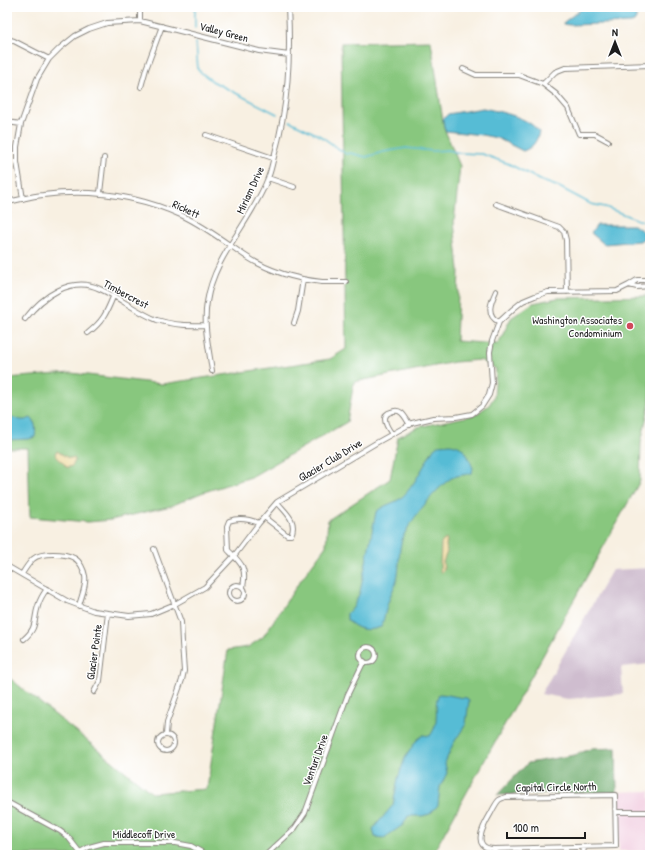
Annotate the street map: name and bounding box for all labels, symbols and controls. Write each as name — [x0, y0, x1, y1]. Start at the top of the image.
street label: Valley Green — [198, 19, 250, 45]
north arrow — [595, 22, 635, 62]
text: N — [612, 25, 618, 39]
street label: Miriam Drive — [233, 163, 267, 216]
street label: Rickett — [170, 197, 202, 221]
street label: Timbercrest — [101, 276, 151, 312]
place label: Washington Associates Condominium — [532, 313, 623, 340]
marker: Washington Associates Condominium — [625, 321, 635, 331]
street label: Glacier Club Drive — [296, 435, 365, 484]
street label: Glacier Pointe — [83, 623, 105, 681]
street label: Venturi Drive — [299, 732, 331, 788]
street label: Capital Circle North — [515, 779, 597, 795]
scale bar — [507, 814, 585, 840]
text: 100 m — [513, 819, 539, 836]
street label: Middlecoff Drive — [113, 827, 176, 841]

